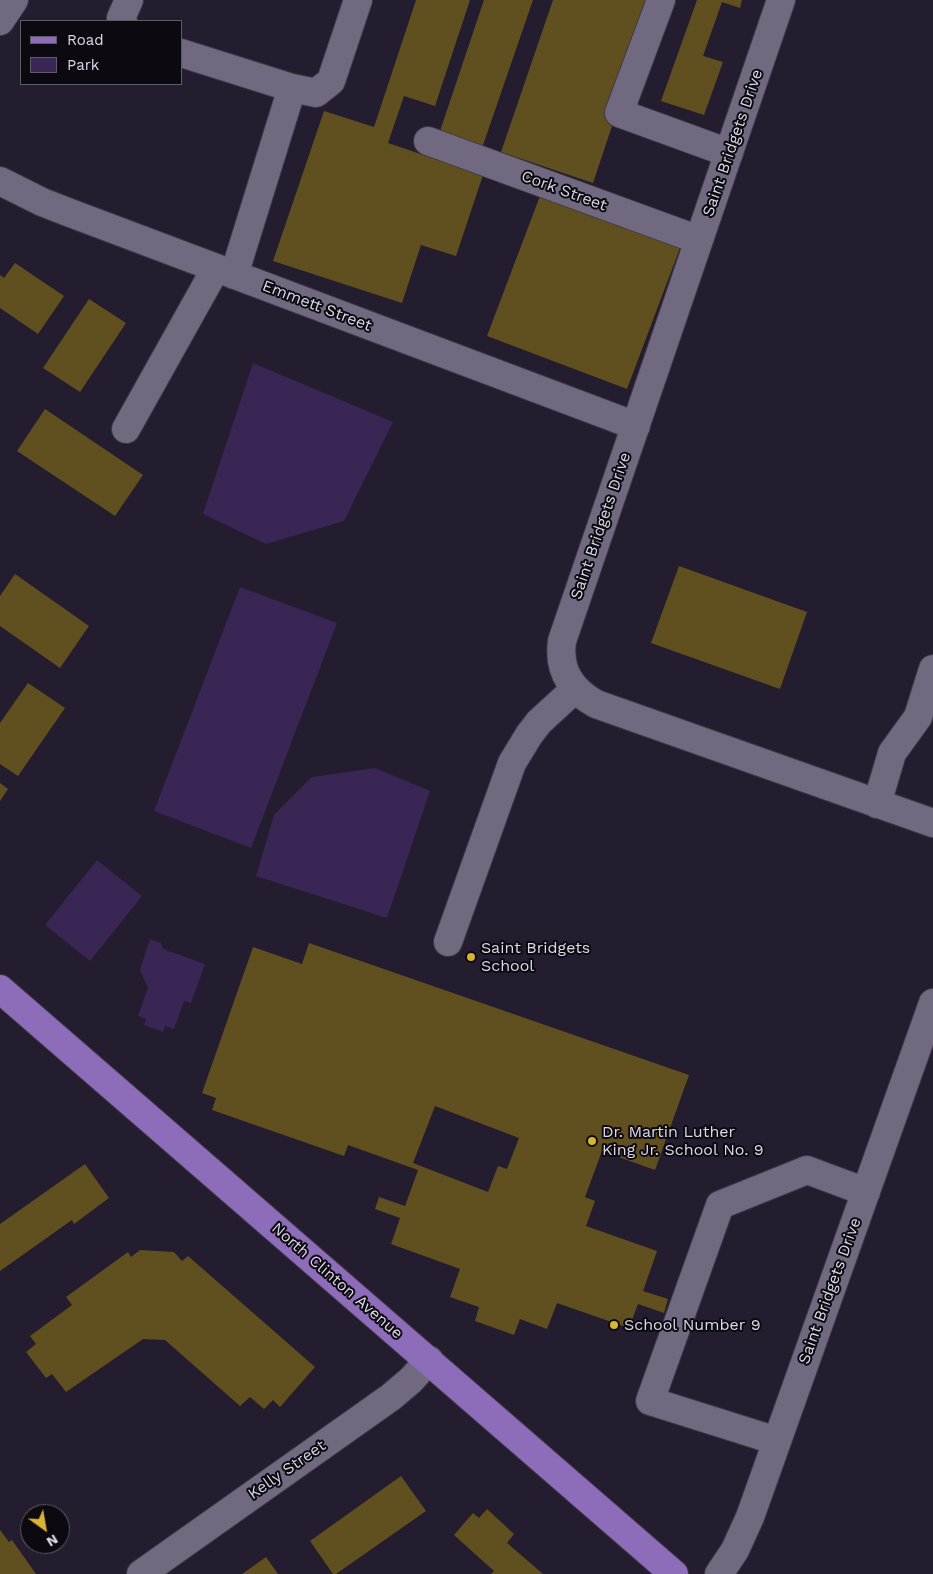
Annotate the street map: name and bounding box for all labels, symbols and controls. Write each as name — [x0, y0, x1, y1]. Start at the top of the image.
legend — [20, 20, 182, 85]
text: Road — [67, 31, 104, 49]
text: Park — [67, 56, 99, 74]
street label: Saint Bridgets Drive — [699, 67, 767, 219]
street label: Cork Street — [519, 167, 609, 215]
street label: Emmett Street — [260, 276, 374, 336]
street label: Saint Bridgets Drive — [567, 450, 635, 602]
place label: Saint Bridgets School — [481, 938, 590, 976]
marker: Saint Bridgets School — [465, 951, 477, 963]
place label: Dr. Martin Luther King Jr. School No. 9 — [602, 1122, 764, 1160]
marker: Dr. Martin Luther King Jr. School No. 9 — [586, 1135, 598, 1147]
street label: Saint Bridgets Drive — [795, 1215, 865, 1367]
street label: North Clinton Avenue — [267, 1219, 407, 1343]
place label: School Number 9 — [624, 1315, 761, 1335]
marker: School Number 9 — [608, 1319, 620, 1331]
street label: Kelly Street — [245, 1436, 329, 1504]
north arrow — [20, 1504, 70, 1554]
text: N — [44, 1531, 61, 1550]

